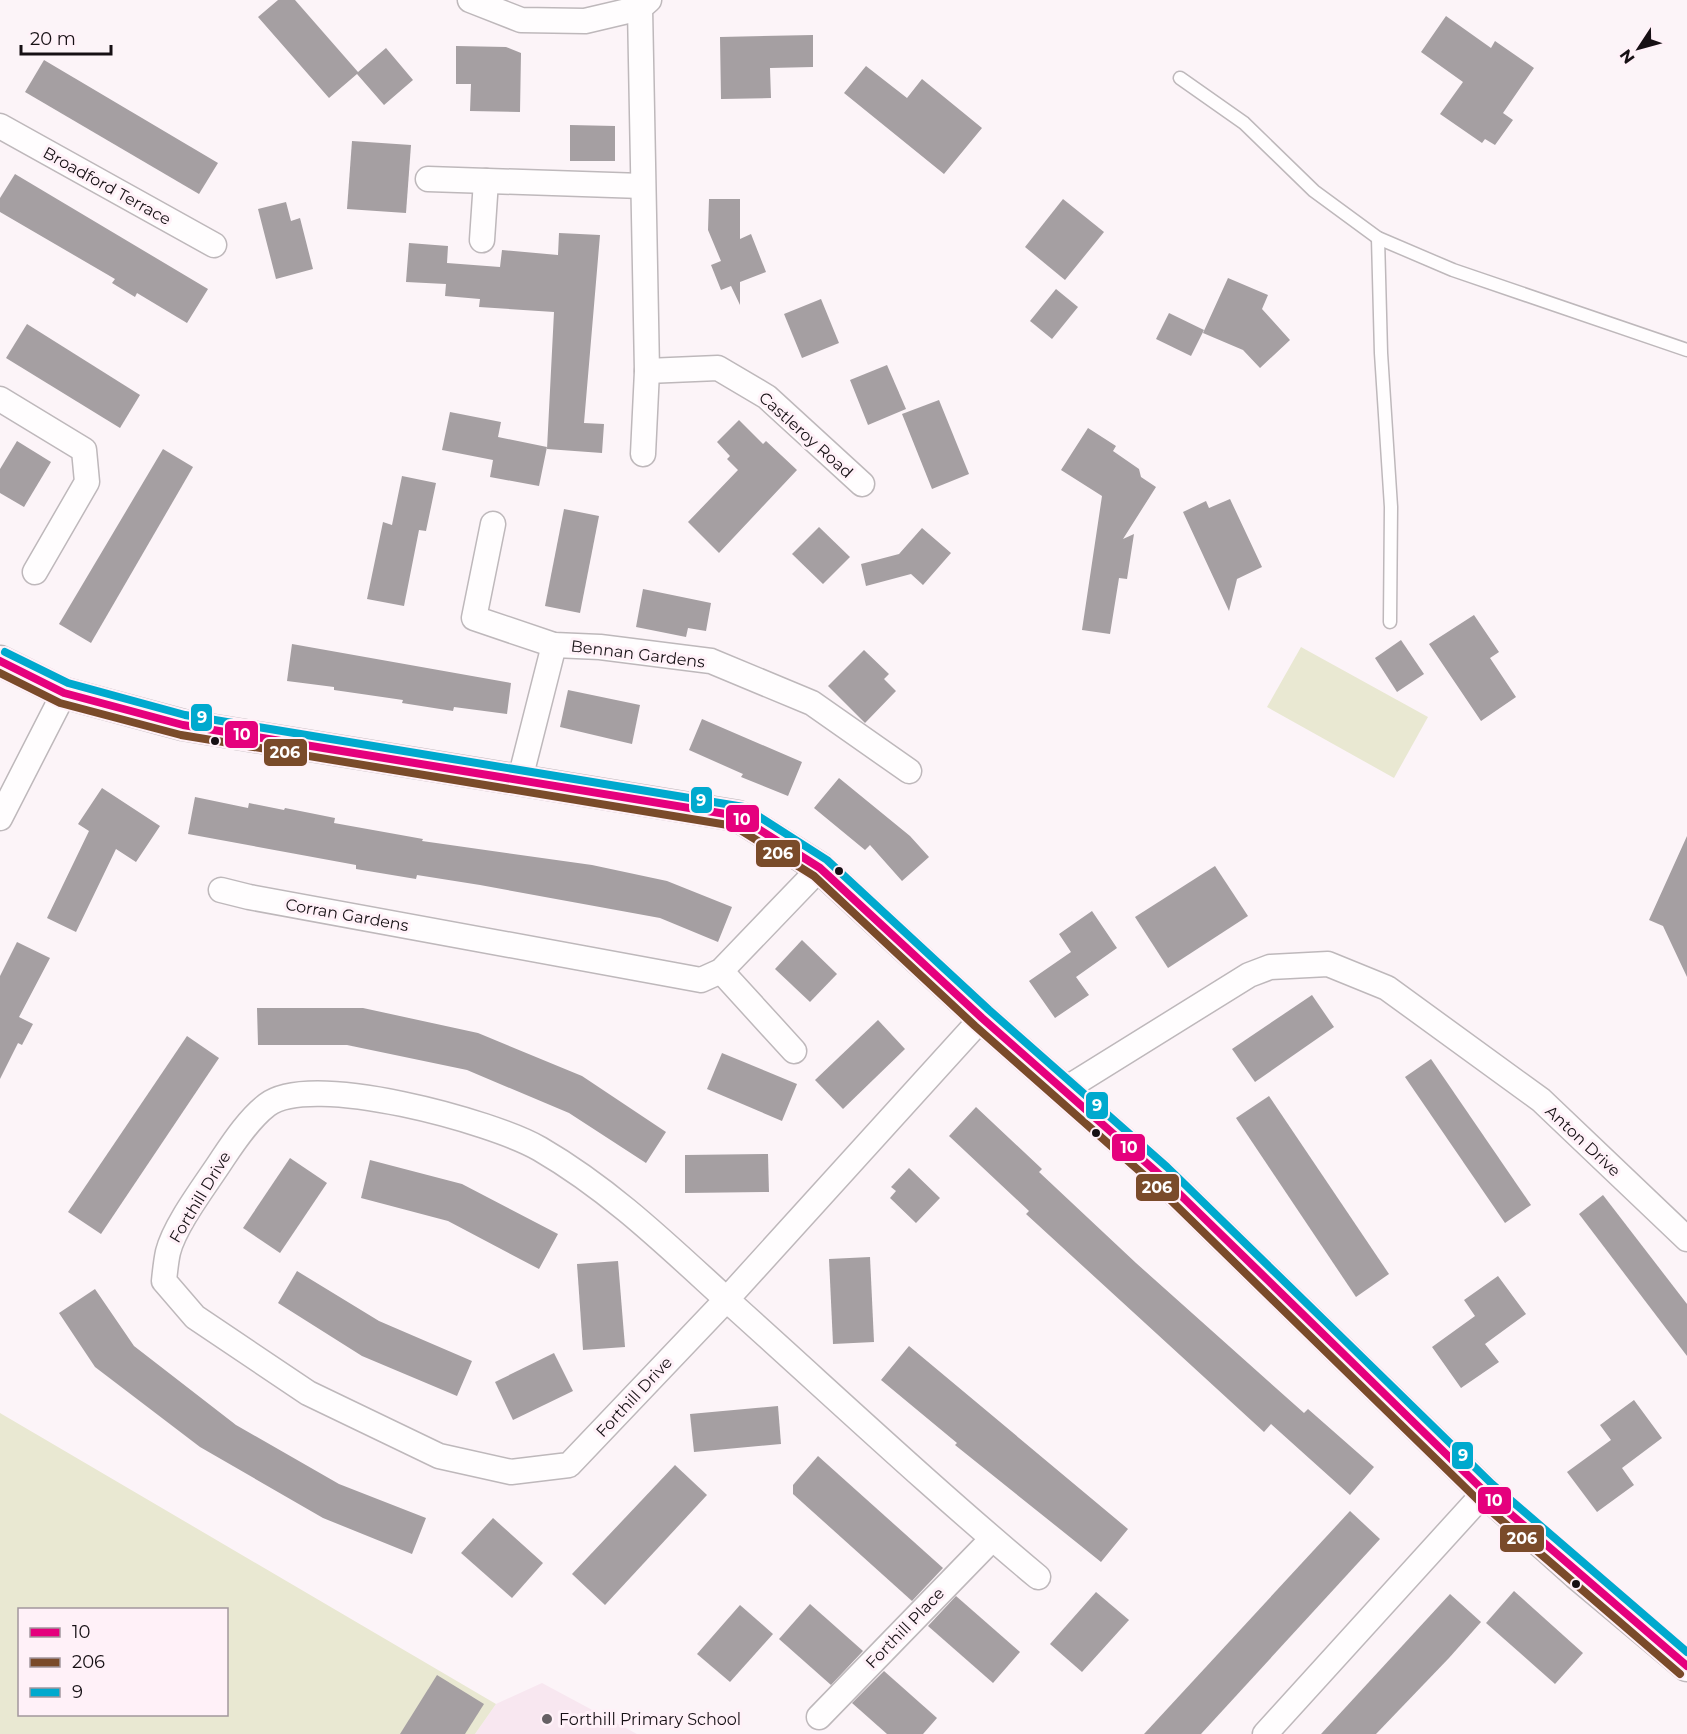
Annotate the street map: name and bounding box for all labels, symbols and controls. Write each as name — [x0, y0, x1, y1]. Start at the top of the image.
scale bar — [21, 18, 111, 56]
north arrow — [1609, 18, 1669, 78]
text: 20 m — [30, 28, 76, 50]
text: N — [1616, 46, 1639, 67]
street label: Broadford Terrace — [40, 143, 174, 229]
street label: Castleroy Road — [755, 388, 857, 482]
street label: Bennan Gardens — [570, 636, 706, 672]
line badge: 9 — [190, 703, 213, 732]
text: 9 — [197, 708, 207, 727]
line badge: 10 — [224, 720, 259, 749]
text: 10 — [233, 725, 251, 744]
unlabelled marker — [209, 735, 221, 747]
line badge: 206 — [263, 738, 308, 767]
text: 206 — [270, 743, 300, 762]
line badge: 9 — [690, 786, 713, 814]
text: 9 — [696, 791, 706, 810]
line badge: 10 — [725, 804, 760, 833]
text: 10 — [733, 810, 751, 829]
line badge: 206 — [755, 839, 801, 868]
text: 206 — [763, 844, 793, 863]
unlabelled marker — [833, 865, 845, 877]
street label: Corran Gardens — [284, 895, 410, 935]
line badge: 9 — [1085, 1091, 1109, 1120]
text: 9 — [1092, 1096, 1102, 1115]
street label: Anton Drive — [1542, 1102, 1624, 1180]
unlabelled marker — [1090, 1127, 1102, 1139]
line badge: 10 — [1111, 1133, 1146, 1162]
text: 10 — [1120, 1138, 1138, 1157]
street label: Forthill Drive — [165, 1148, 235, 1246]
line badge: 206 — [1135, 1173, 1180, 1202]
text: 206 — [1142, 1178, 1172, 1197]
street label: Forthill Drive — [592, 1353, 676, 1441]
line badge: 9 — [1451, 1441, 1474, 1470]
text: 9 — [1458, 1446, 1468, 1465]
line badge: 10 — [1477, 1486, 1512, 1515]
text: 10 — [1485, 1491, 1503, 1510]
line badge: 206 — [1499, 1524, 1545, 1553]
text: 206 — [1507, 1529, 1537, 1548]
unlabelled marker — [1570, 1578, 1582, 1590]
street label: Forthill Place — [862, 1584, 948, 1672]
legend — [18, 1608, 228, 1716]
text: 10 — [72, 1621, 90, 1643]
text: 206 — [72, 1651, 105, 1673]
text: 9 — [72, 1681, 83, 1703]
place label: Forthill Primary School — [559, 1710, 741, 1729]
marker: Forthill Primary School — [540, 1712, 554, 1726]

